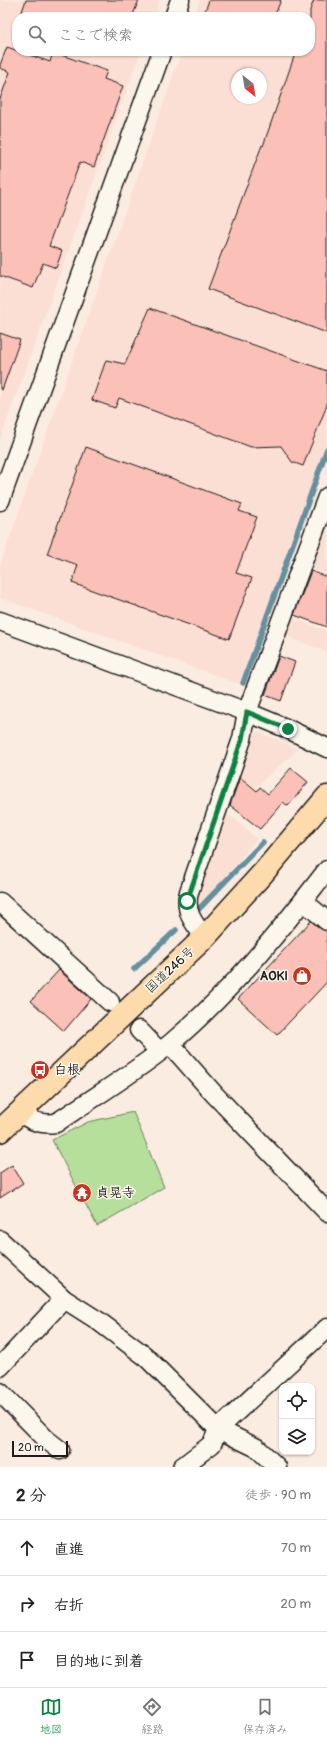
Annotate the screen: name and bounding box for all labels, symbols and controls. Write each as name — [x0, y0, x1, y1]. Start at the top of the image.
search box — [12, 12, 315, 56]
icon: search — [26, 23, 48, 45]
text: ここで検索 — [58, 26, 133, 45]
north arrow — [231, 68, 267, 104]
route end — [279, 720, 297, 738]
route start — [178, 892, 196, 910]
street label: 国道246号 — [142, 943, 198, 997]
shop icon: AOKI — [291, 965, 313, 987]
place label: AOKI — [260, 968, 288, 984]
bus stop icon: 白根 — [29, 1059, 51, 1081]
place label: 白根 — [54, 1062, 80, 1078]
temple icon: 貞晃寺 — [71, 1182, 93, 1204]
place label: 貞晃寺 — [96, 1185, 135, 1201]
map controls — [279, 1383, 315, 1455]
button: locate — [279, 1383, 315, 1419]
button: layers — [279, 1419, 315, 1455]
scale bar — [12, 1439, 68, 1458]
text: 20 m — [18, 1441, 44, 1454]
text: 2 分 — [16, 1485, 46, 1506]
text: 徒歩 · 90 m — [245, 1487, 311, 1503]
icon: ahead — [16, 1537, 38, 1559]
text: 直進 — [54, 1540, 84, 1559]
text: 70 m — [281, 1540, 311, 1556]
icon: right — [16, 1593, 38, 1615]
text: 右折 — [54, 1596, 84, 1615]
text: 20 m — [280, 1596, 311, 1612]
icon: arrive — [16, 1649, 38, 1671]
text: 目的地に到着 — [54, 1652, 144, 1671]
tab: 地図 — [40, 1696, 62, 1736]
tab: 経路 — [141, 1696, 163, 1736]
tab: 保存済み — [243, 1696, 287, 1736]

